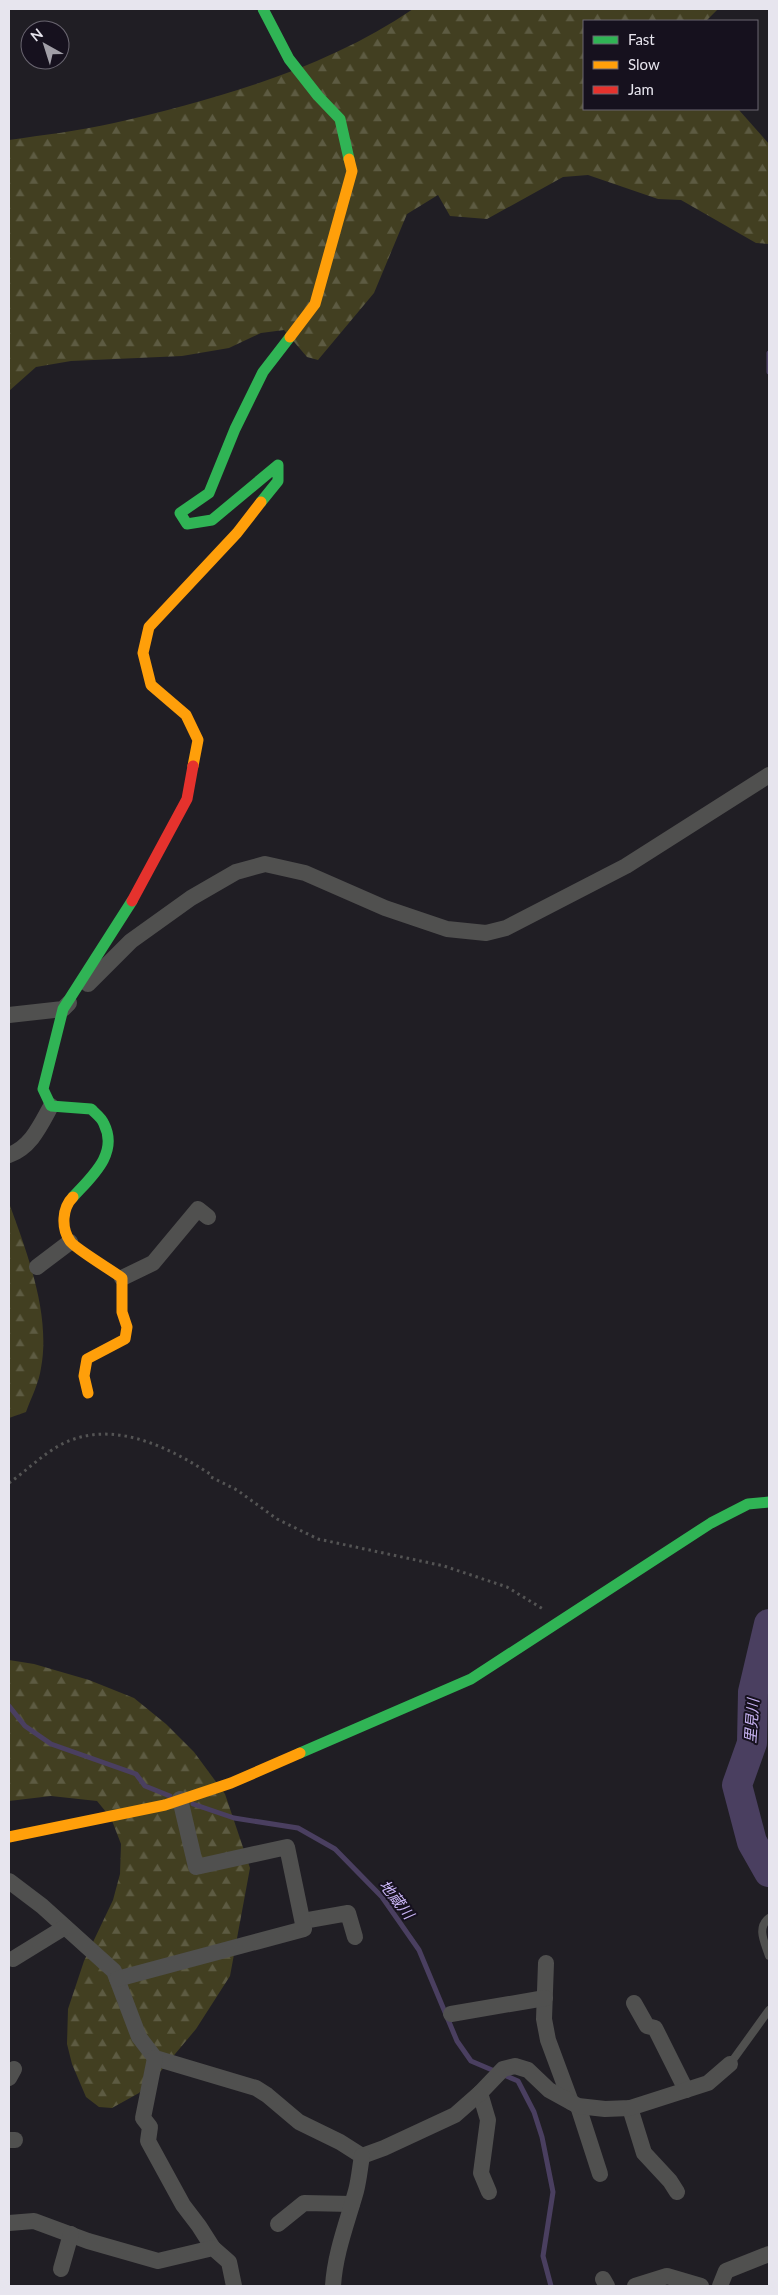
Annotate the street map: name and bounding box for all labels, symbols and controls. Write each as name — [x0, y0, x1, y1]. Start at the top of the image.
north arrow — [20, 20, 70, 70]
legend — [583, 20, 758, 110]
text: N — [27, 25, 46, 45]
text: Fast — [628, 30, 655, 48]
text: Slow — [628, 55, 660, 73]
text: Jam — [628, 80, 654, 98]
water label: 里見川 — [740, 1696, 762, 1744]
water label: 地蔵川 — [376, 1876, 419, 1924]

